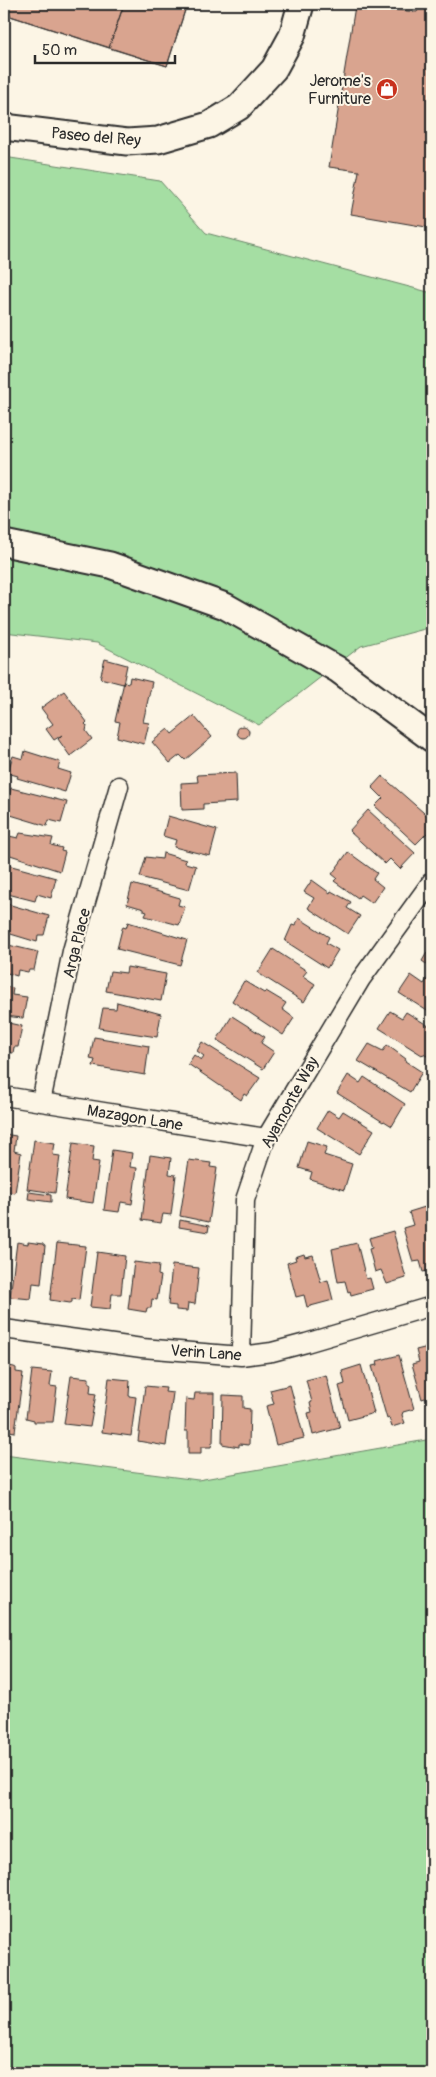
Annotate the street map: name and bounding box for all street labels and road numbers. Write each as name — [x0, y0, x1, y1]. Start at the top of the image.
street label: Paseo del Rey — [50, 123, 142, 151]
street label: Arga Place — [59, 906, 95, 980]
street label: Ayamonte Way — [257, 1053, 323, 1152]
street label: Mazagon Lane — [86, 1101, 184, 1135]
street label: Verin Lane — [170, 1341, 242, 1365]

